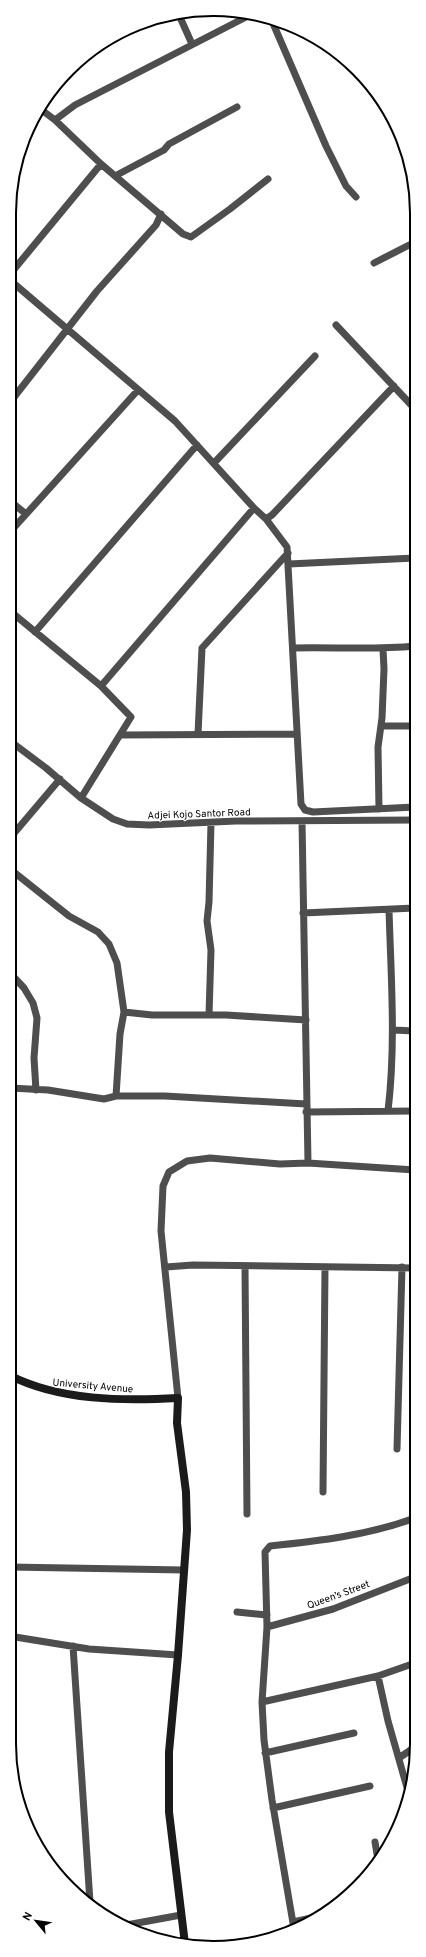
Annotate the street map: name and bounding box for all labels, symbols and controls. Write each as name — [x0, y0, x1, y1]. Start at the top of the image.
street label: Adjei Kojo Santor Road — [147, 806, 251, 823]
street label: University Avenue — [52, 1376, 134, 1396]
street label: Queen’s Street — [305, 1578, 372, 1613]
north arrow — [16, 1901, 56, 1941]
text: N — [20, 1910, 36, 1923]

